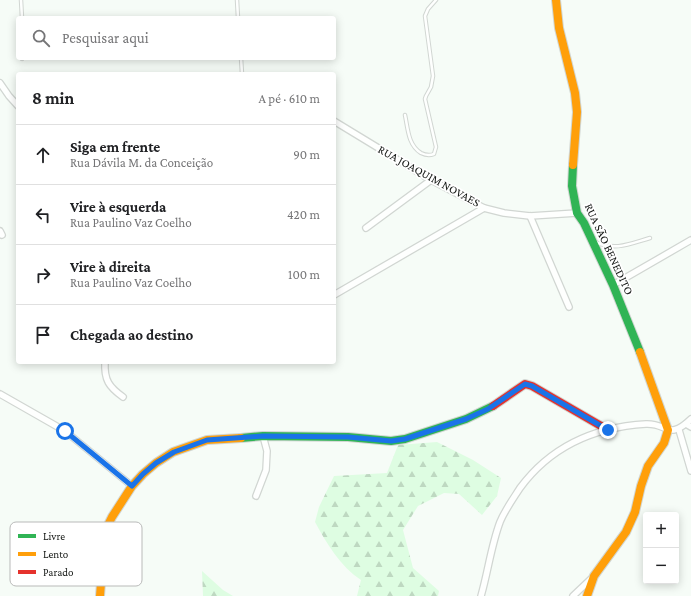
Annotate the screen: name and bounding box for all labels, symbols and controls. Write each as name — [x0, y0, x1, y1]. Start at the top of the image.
search box — [16, 16, 336, 60]
icon: search — [30, 27, 52, 49]
text: Pesquisar aqui — [62, 30, 149, 46]
text: 8 min — [32, 89, 74, 108]
text: A pé · 610 m — [258, 91, 320, 106]
text: Siga em frente — [70, 139, 160, 155]
street label: RUA JOAQUIM NOVAES — [376, 142, 483, 210]
icon: ahead — [32, 144, 54, 166]
text: 90 m — [293, 147, 320, 162]
text: Rua Dávila M. da Conceição — [70, 155, 213, 170]
text: Vire à esquerda — [70, 199, 166, 215]
street label: RUA SÃO BENEDITO — [582, 201, 636, 297]
icon: left — [32, 204, 54, 226]
text: 420 m — [287, 207, 320, 222]
text: Rua Paulino Vaz Coelho — [70, 215, 192, 230]
text: Vire à direita — [70, 259, 151, 275]
icon: right — [32, 264, 54, 286]
text: 100 m — [288, 267, 320, 282]
text: Rua Paulino Vaz Coelho — [70, 275, 192, 290]
icon: arrive — [32, 324, 54, 346]
text: Chegada ao destino — [70, 327, 193, 343]
route end — [599, 421, 617, 439]
route start — [56, 422, 74, 440]
map controls — [643, 512, 679, 584]
button: + — [643, 512, 679, 548]
legend — [10, 522, 142, 586]
text: Livre — [43, 530, 65, 542]
text: Lento — [43, 548, 69, 560]
button: − — [643, 548, 679, 584]
text: Parado — [43, 566, 74, 578]

